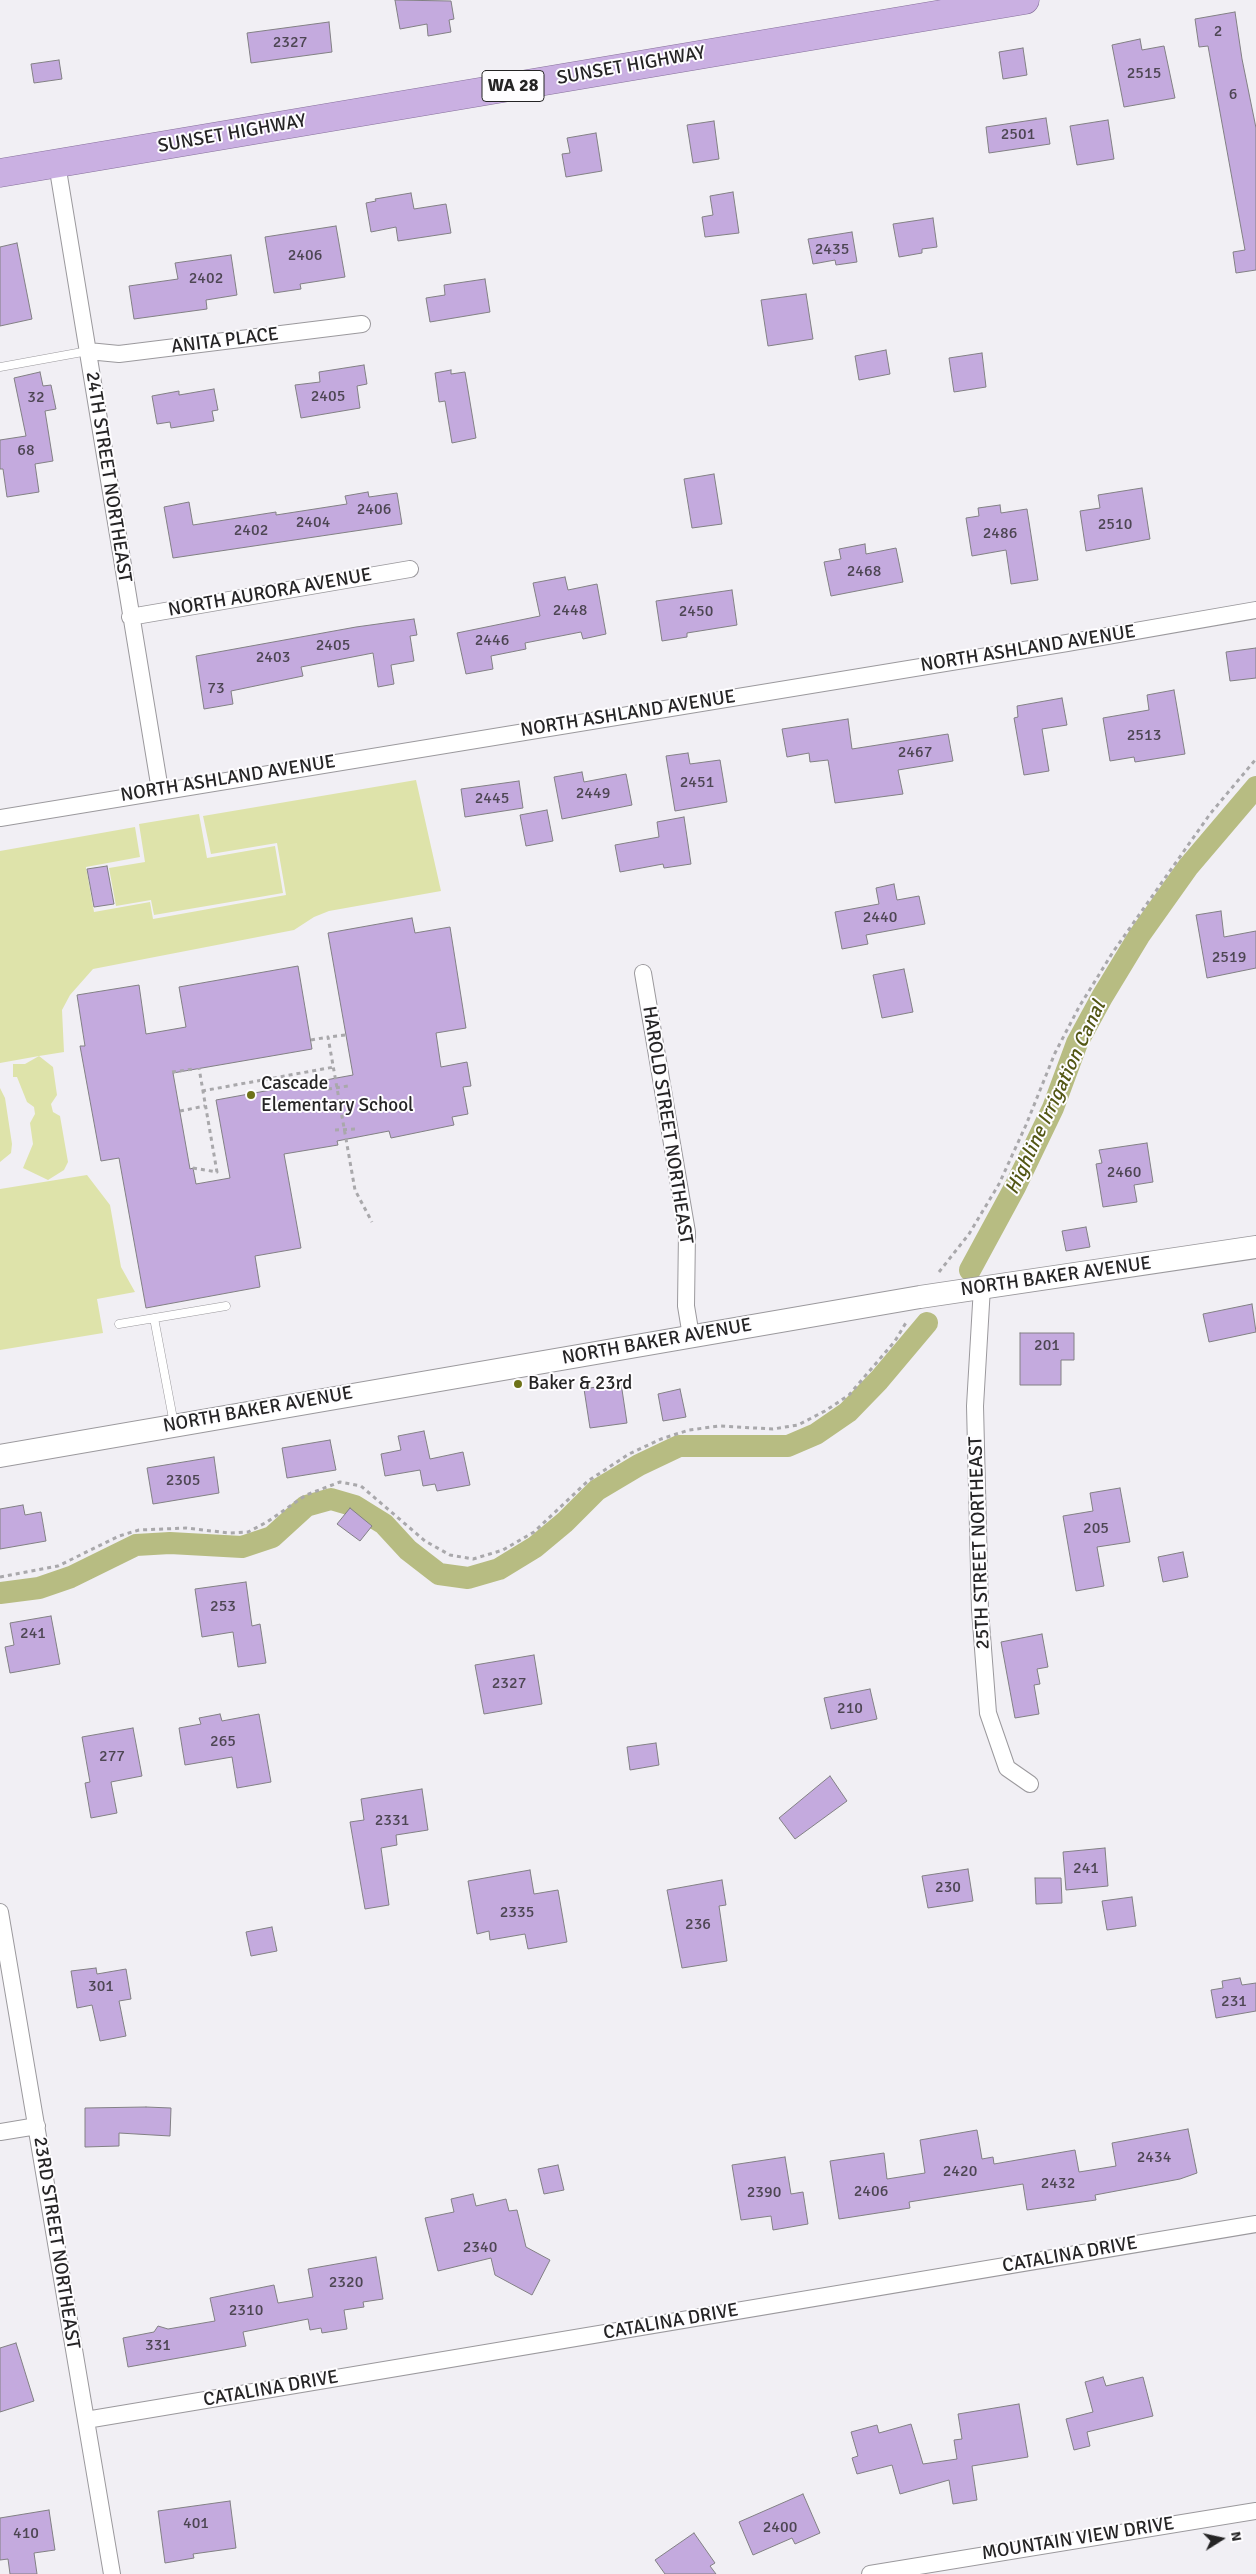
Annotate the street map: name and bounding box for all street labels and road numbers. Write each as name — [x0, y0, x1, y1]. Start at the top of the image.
street label: SUNSET HIGHWAY — [555, 42, 707, 90]
road number: WA 28 — [482, 70, 544, 102]
street label: SUNSET HIGHWAY — [156, 110, 308, 158]
street label: ANITA PLACE — [170, 323, 280, 359]
street label: 24TH STREET NORTHEAST — [80, 370, 136, 584]
street label: NORTH AURORA AVENUE — [166, 564, 374, 622]
street label: NORTH ASHLAND AVENUE — [919, 621, 1137, 677]
street label: NORTH ASHLAND AVENUE — [519, 686, 737, 742]
street label: NORTH ASHLAND AVENUE — [119, 751, 337, 807]
street label: HAROLD STREET NORTHEAST — [637, 1004, 697, 1246]
street label: NORTH BAKER AVENUE — [959, 1252, 1153, 1302]
street label: NORTH BAKER AVENUE — [560, 1314, 754, 1370]
street label: NORTH BAKER AVENUE — [161, 1382, 355, 1438]
street label: 25TH STREET NORTHEAST — [965, 1436, 995, 1650]
street label: 23RD STREET NORTHEAST — [28, 2135, 84, 2351]
street label: CATALINA DRIVE — [1001, 2232, 1139, 2278]
street label: CATALINA DRIVE — [602, 2299, 740, 2345]
street label: CATALINA DRIVE — [202, 2366, 340, 2412]
street label: MOUNTAIN VIEW DRIVE — [980, 2513, 1176, 2565]

